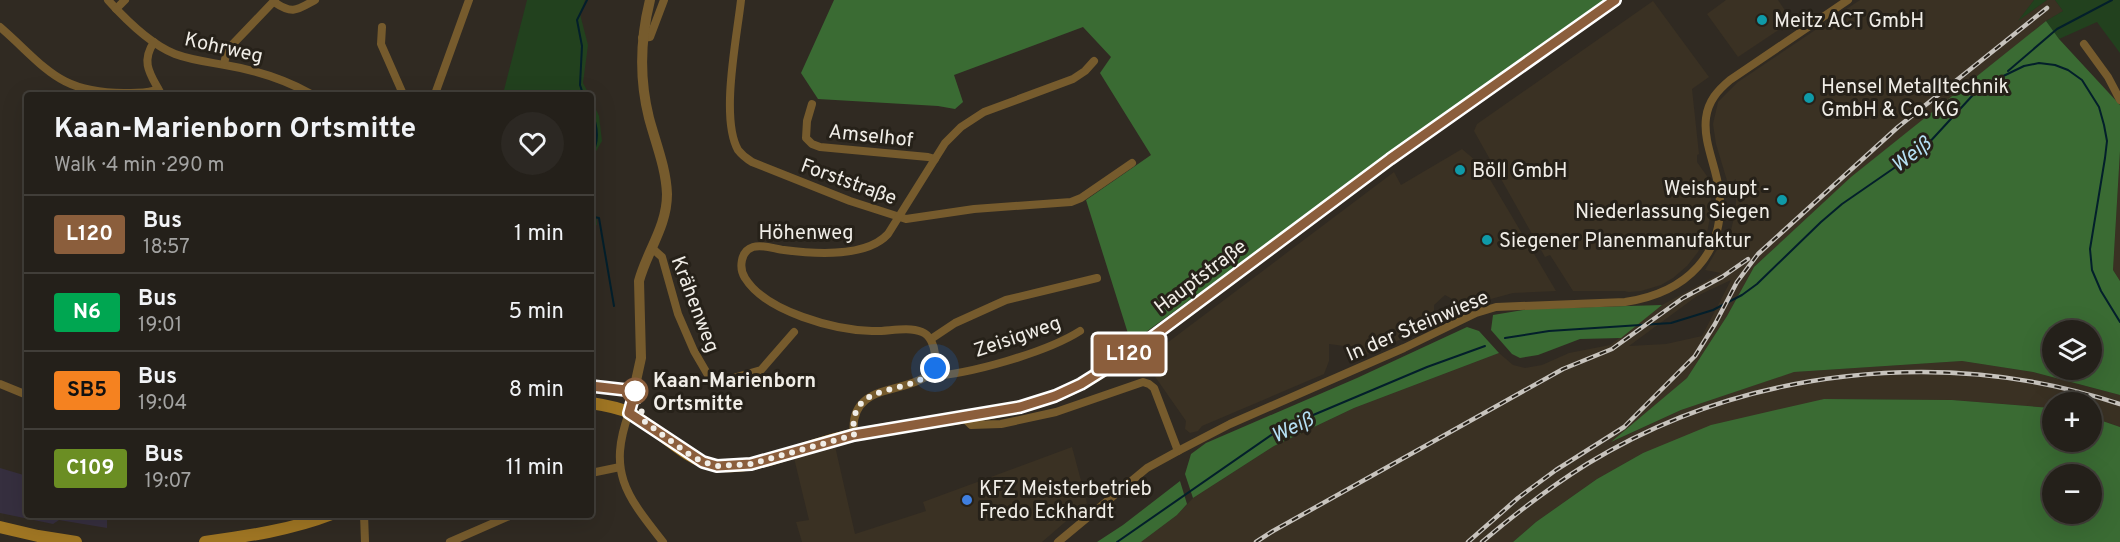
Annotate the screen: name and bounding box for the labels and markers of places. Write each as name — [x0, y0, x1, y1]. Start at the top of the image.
place label: Meitz ACT GmbH — [1774, 9, 1924, 35]
marker: Meitz ACT GmbH — [1755, 13, 1769, 27]
place label: Hensel Metalltechnik GmbH & Co. KG — [1821, 75, 2009, 124]
marker: Hensel Metalltechnik GmbH & Co. KG — [1802, 91, 1816, 105]
place label: Böll GmbH — [1472, 159, 1567, 185]
marker: Böll GmbH — [1453, 163, 1467, 177]
place label: Weishaupt - Niederlassung Siegen — [1575, 177, 1770, 226]
marker: Weishaupt - Niederlassung Siegen — [1775, 193, 1789, 207]
place label: Siegener Planenmanufaktur — [1499, 229, 1751, 255]
marker: Siegener Planenmanufaktur — [1480, 233, 1494, 247]
place label: Kaan-Marienborn Ortsmitte — [653, 369, 816, 418]
marker: Kaan-Marienborn Ortsmitte — [622, 378, 648, 404]
place label: KFZ Meisterbetrieb Fredo Eckhardt — [979, 477, 1152, 526]
marker: KFZ Meisterbetrieb Fredo Eckhardt — [960, 493, 974, 507]

